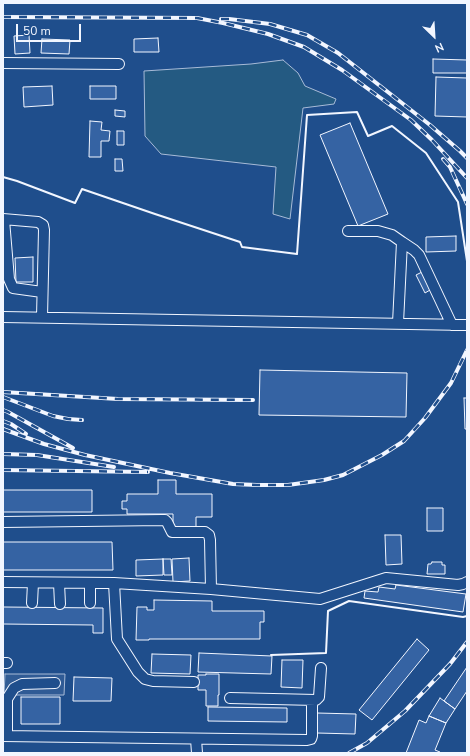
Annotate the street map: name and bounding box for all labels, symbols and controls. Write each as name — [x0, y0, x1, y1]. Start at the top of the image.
scale bar — [18, 16, 83, 42]
north arrow — [414, 16, 454, 56]
text: 50 m — [23, 23, 51, 39]
text: N — [432, 39, 446, 56]

